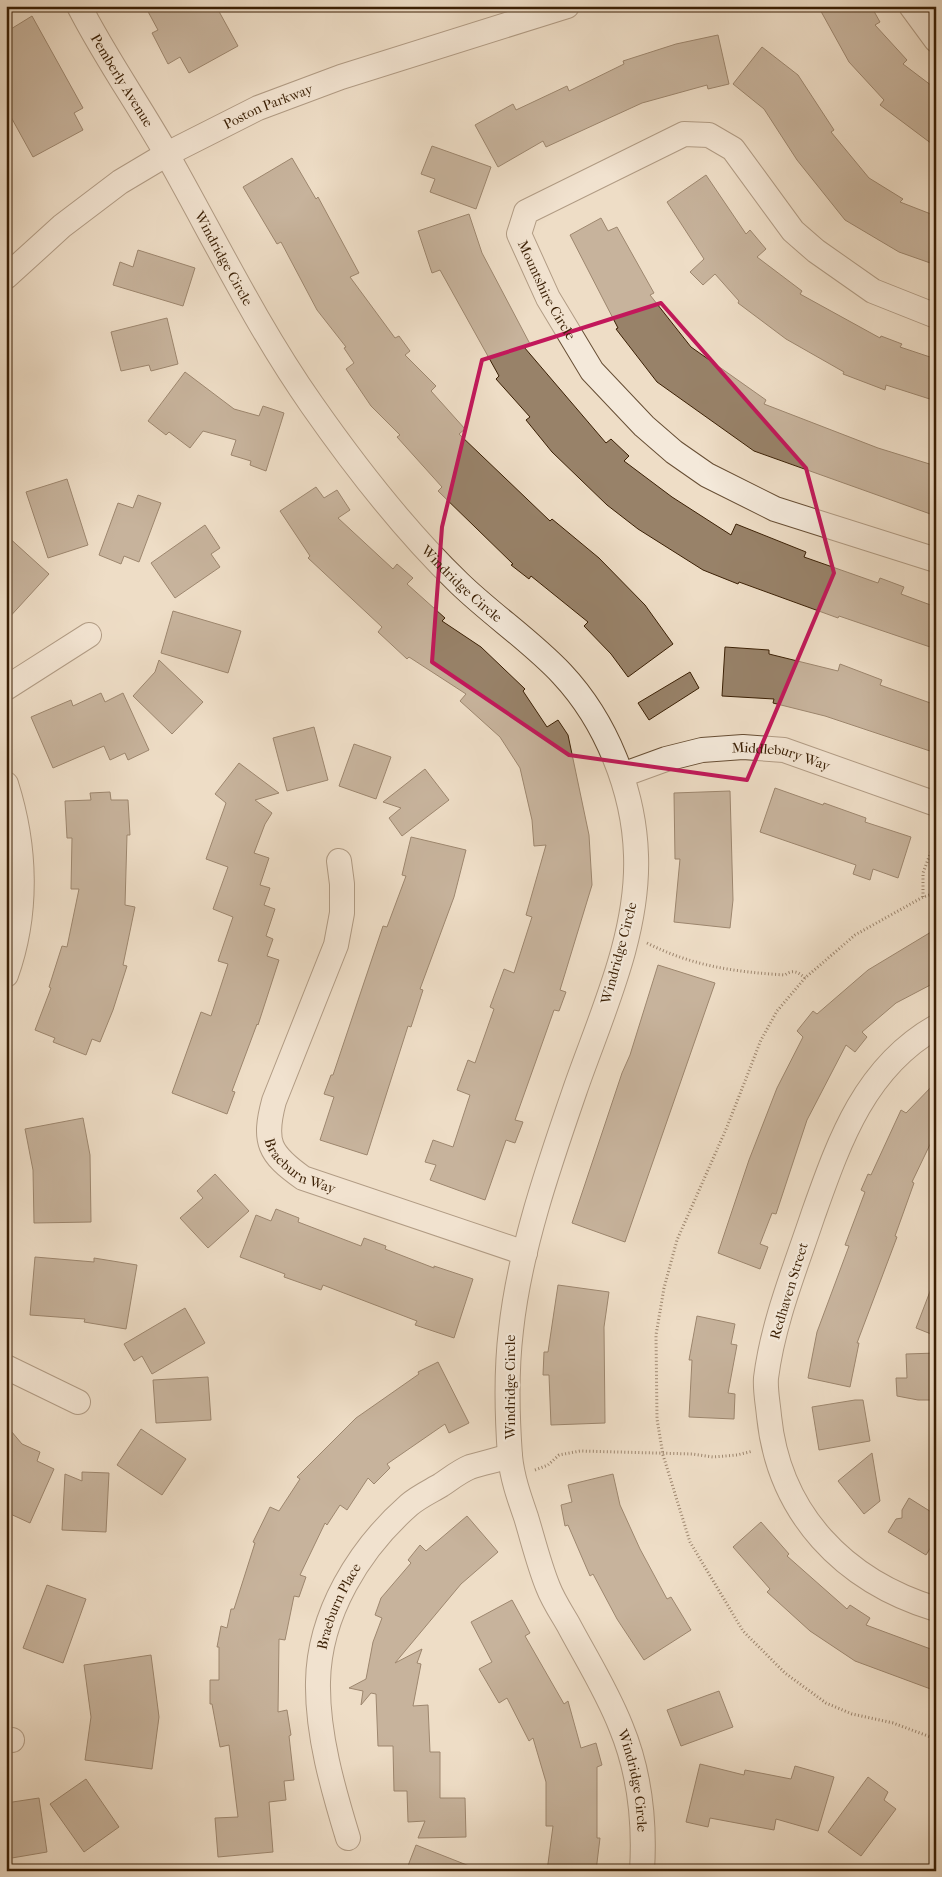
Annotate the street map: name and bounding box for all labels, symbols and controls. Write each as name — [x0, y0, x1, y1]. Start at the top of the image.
street label: Pemberly Avenue — [87, 31, 157, 130]
street label: Poston Parkway — [220, 80, 315, 133]
street label: Windridge Circle — [191, 207, 257, 308]
street label: Mountshire Circle — [514, 237, 580, 343]
street label: Windridge Circle — [417, 541, 506, 626]
street label: Middlebury Way — [731, 738, 833, 774]
street label: Windridge Circle — [597, 900, 641, 1007]
street label: Braeburn Way — [261, 1136, 338, 1197]
street label: Redhaven Street — [766, 1241, 812, 1341]
street label: Windridge Circle — [502, 1335, 519, 1440]
street label: Braeburn Place — [313, 1560, 364, 1651]
street label: Windridge Circle — [614, 1726, 651, 1833]

